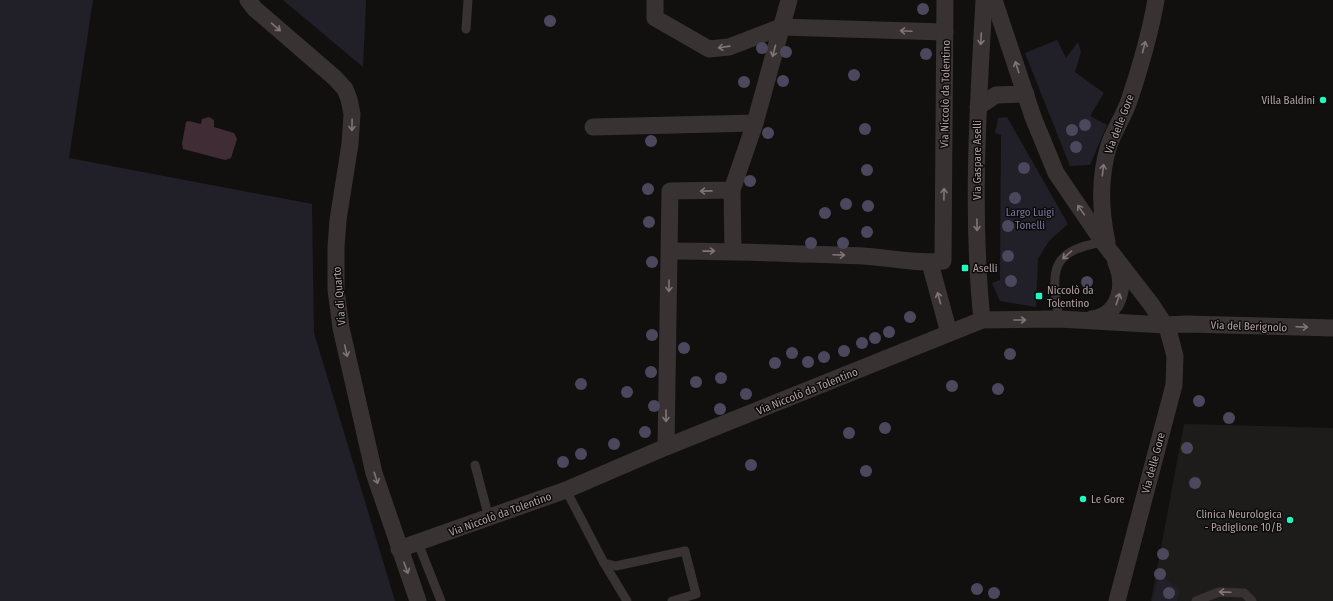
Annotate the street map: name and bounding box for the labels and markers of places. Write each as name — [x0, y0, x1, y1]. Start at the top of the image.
place label: Villa Baldini — [1262, 94, 1315, 107]
marker: Villa Baldini — [1318, 95, 1328, 105]
place label: Aselli — [973, 262, 998, 275]
marker: Aselli — [960, 263, 970, 273]
place label: Niccolò da Tolentino — [1047, 284, 1094, 310]
marker: Niccolò da Tolentino — [1034, 291, 1044, 301]
place label: Le Gore — [1091, 493, 1125, 506]
marker: Le Gore — [1078, 494, 1088, 504]
place label: Clinica Neurologica - Padiglione 10/B — [1196, 508, 1282, 534]
marker: Clinica Neurologica - Padiglione 10/B — [1285, 515, 1295, 525]

